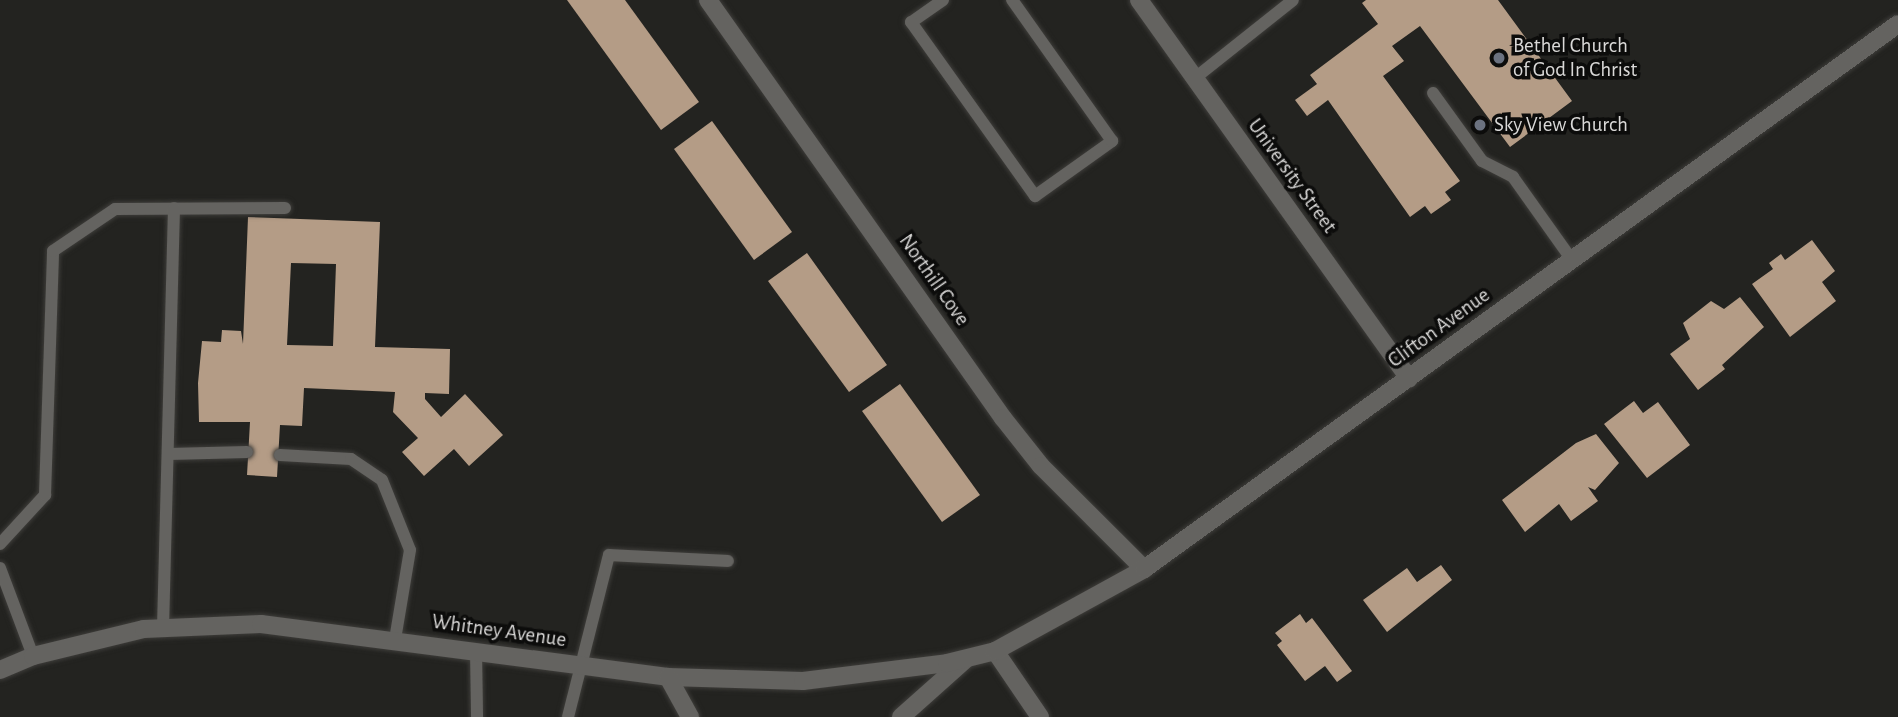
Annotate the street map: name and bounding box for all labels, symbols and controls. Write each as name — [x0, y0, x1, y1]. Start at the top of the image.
place label: Bethel Church of God In Christ — [1513, 33, 1637, 83]
marker: Bethel Church of God In Christ — [1491, 50, 1507, 66]
place label: Sky View Church — [1494, 112, 1628, 138]
street label: University Street — [1242, 114, 1342, 238]
marker: Sky View Church — [1472, 117, 1488, 133]
street label: Northill Cove — [893, 229, 975, 331]
street label: Clifton Avenue — [1383, 283, 1495, 373]
street label: Whitney Avenue — [430, 609, 568, 653]

